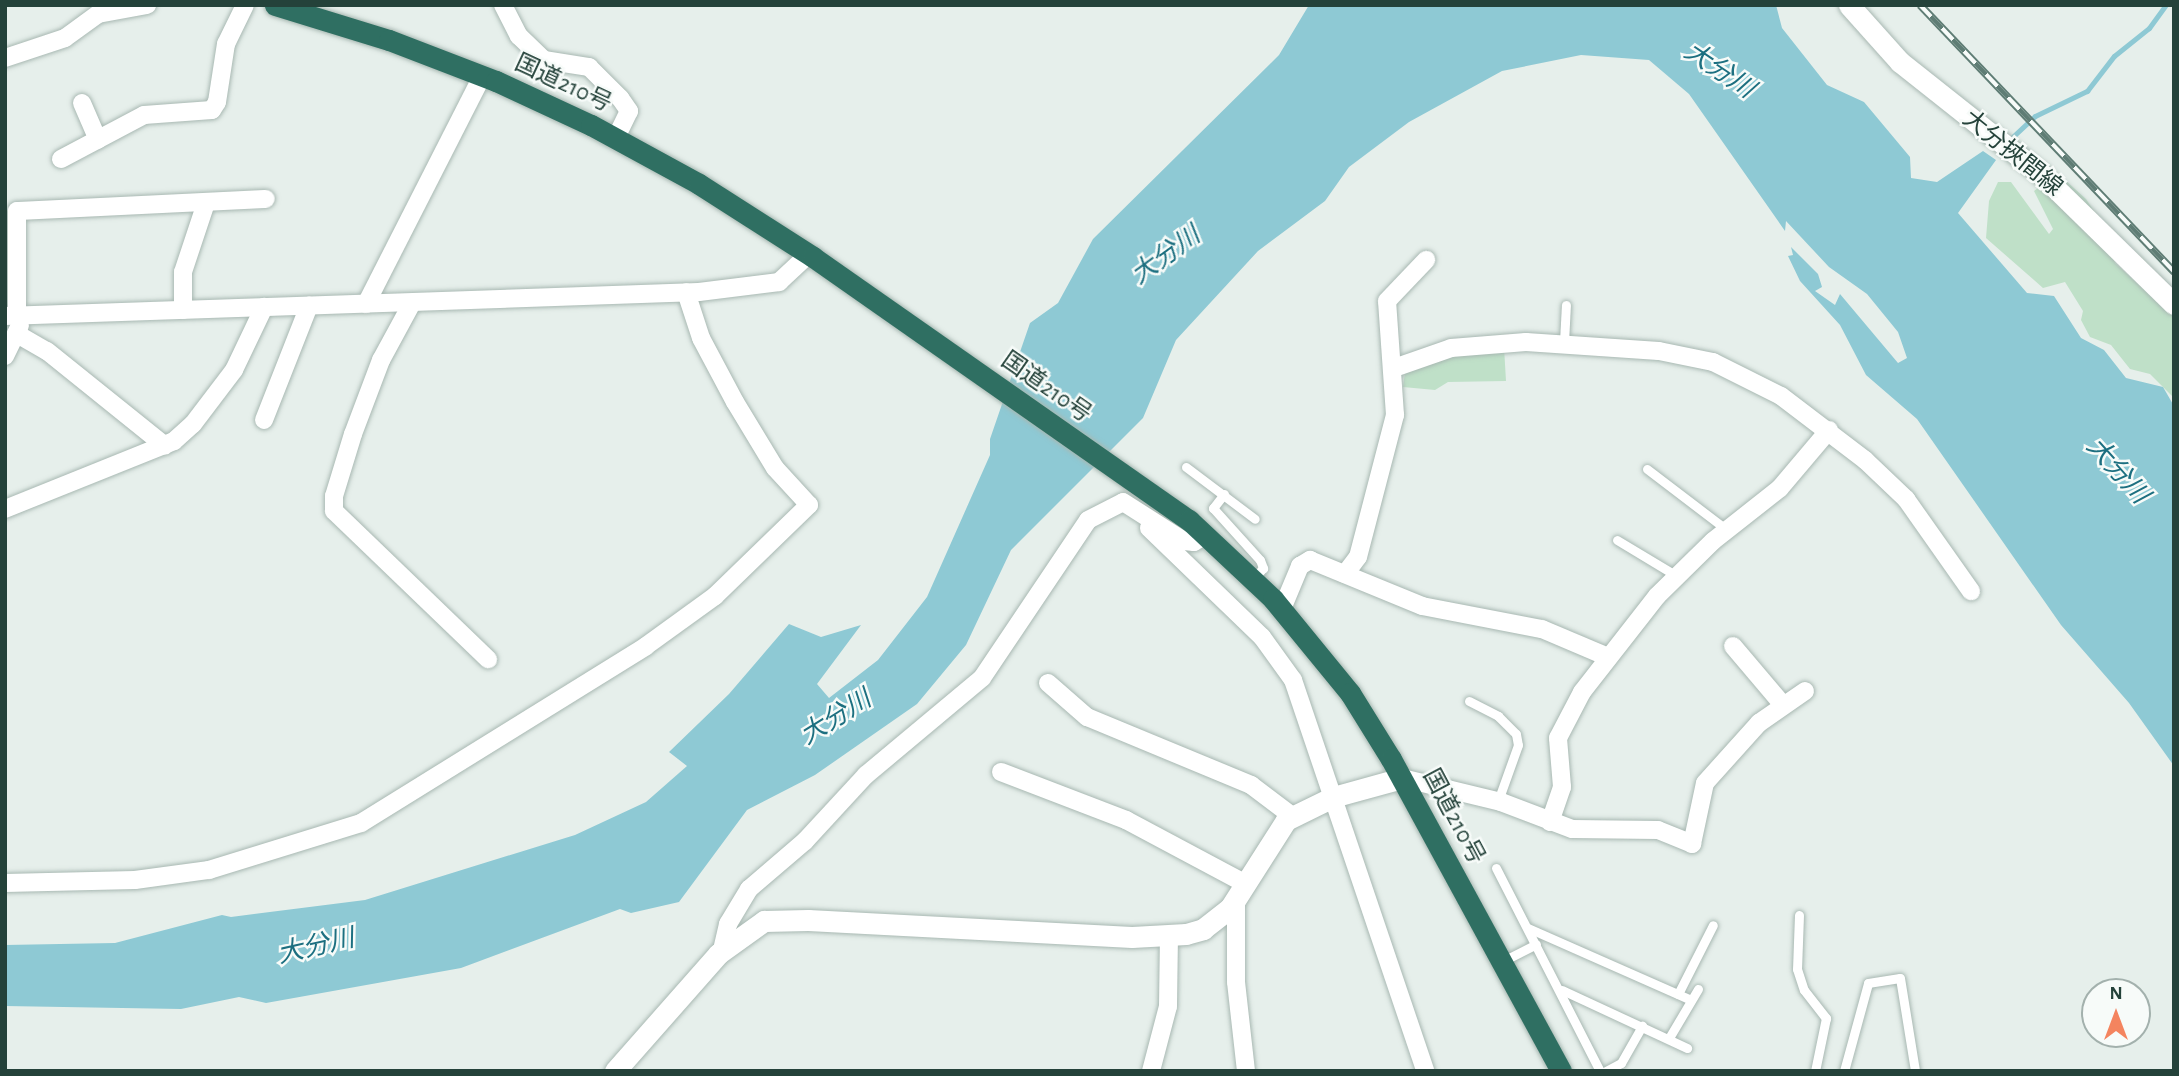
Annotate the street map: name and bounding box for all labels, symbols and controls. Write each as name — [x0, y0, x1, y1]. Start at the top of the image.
water label: 大分川 — [1678, 36, 1760, 106]
street label: 国道210号 — [510, 49, 616, 119]
street label: 大分挾間線 — [1956, 105, 2068, 203]
water label: 大分川 — [1125, 220, 1207, 292]
street label: 国道210号 — [995, 346, 1097, 430]
water label: 大分川 — [2079, 432, 2155, 510]
water label: 大分川 — [795, 684, 877, 752]
street label: 国道210号 — [1416, 764, 1490, 870]
water label: 大分川 — [274, 923, 358, 971]
north arrow — [2081, 978, 2151, 1048]
text: N — [2109, 984, 2123, 1003]

